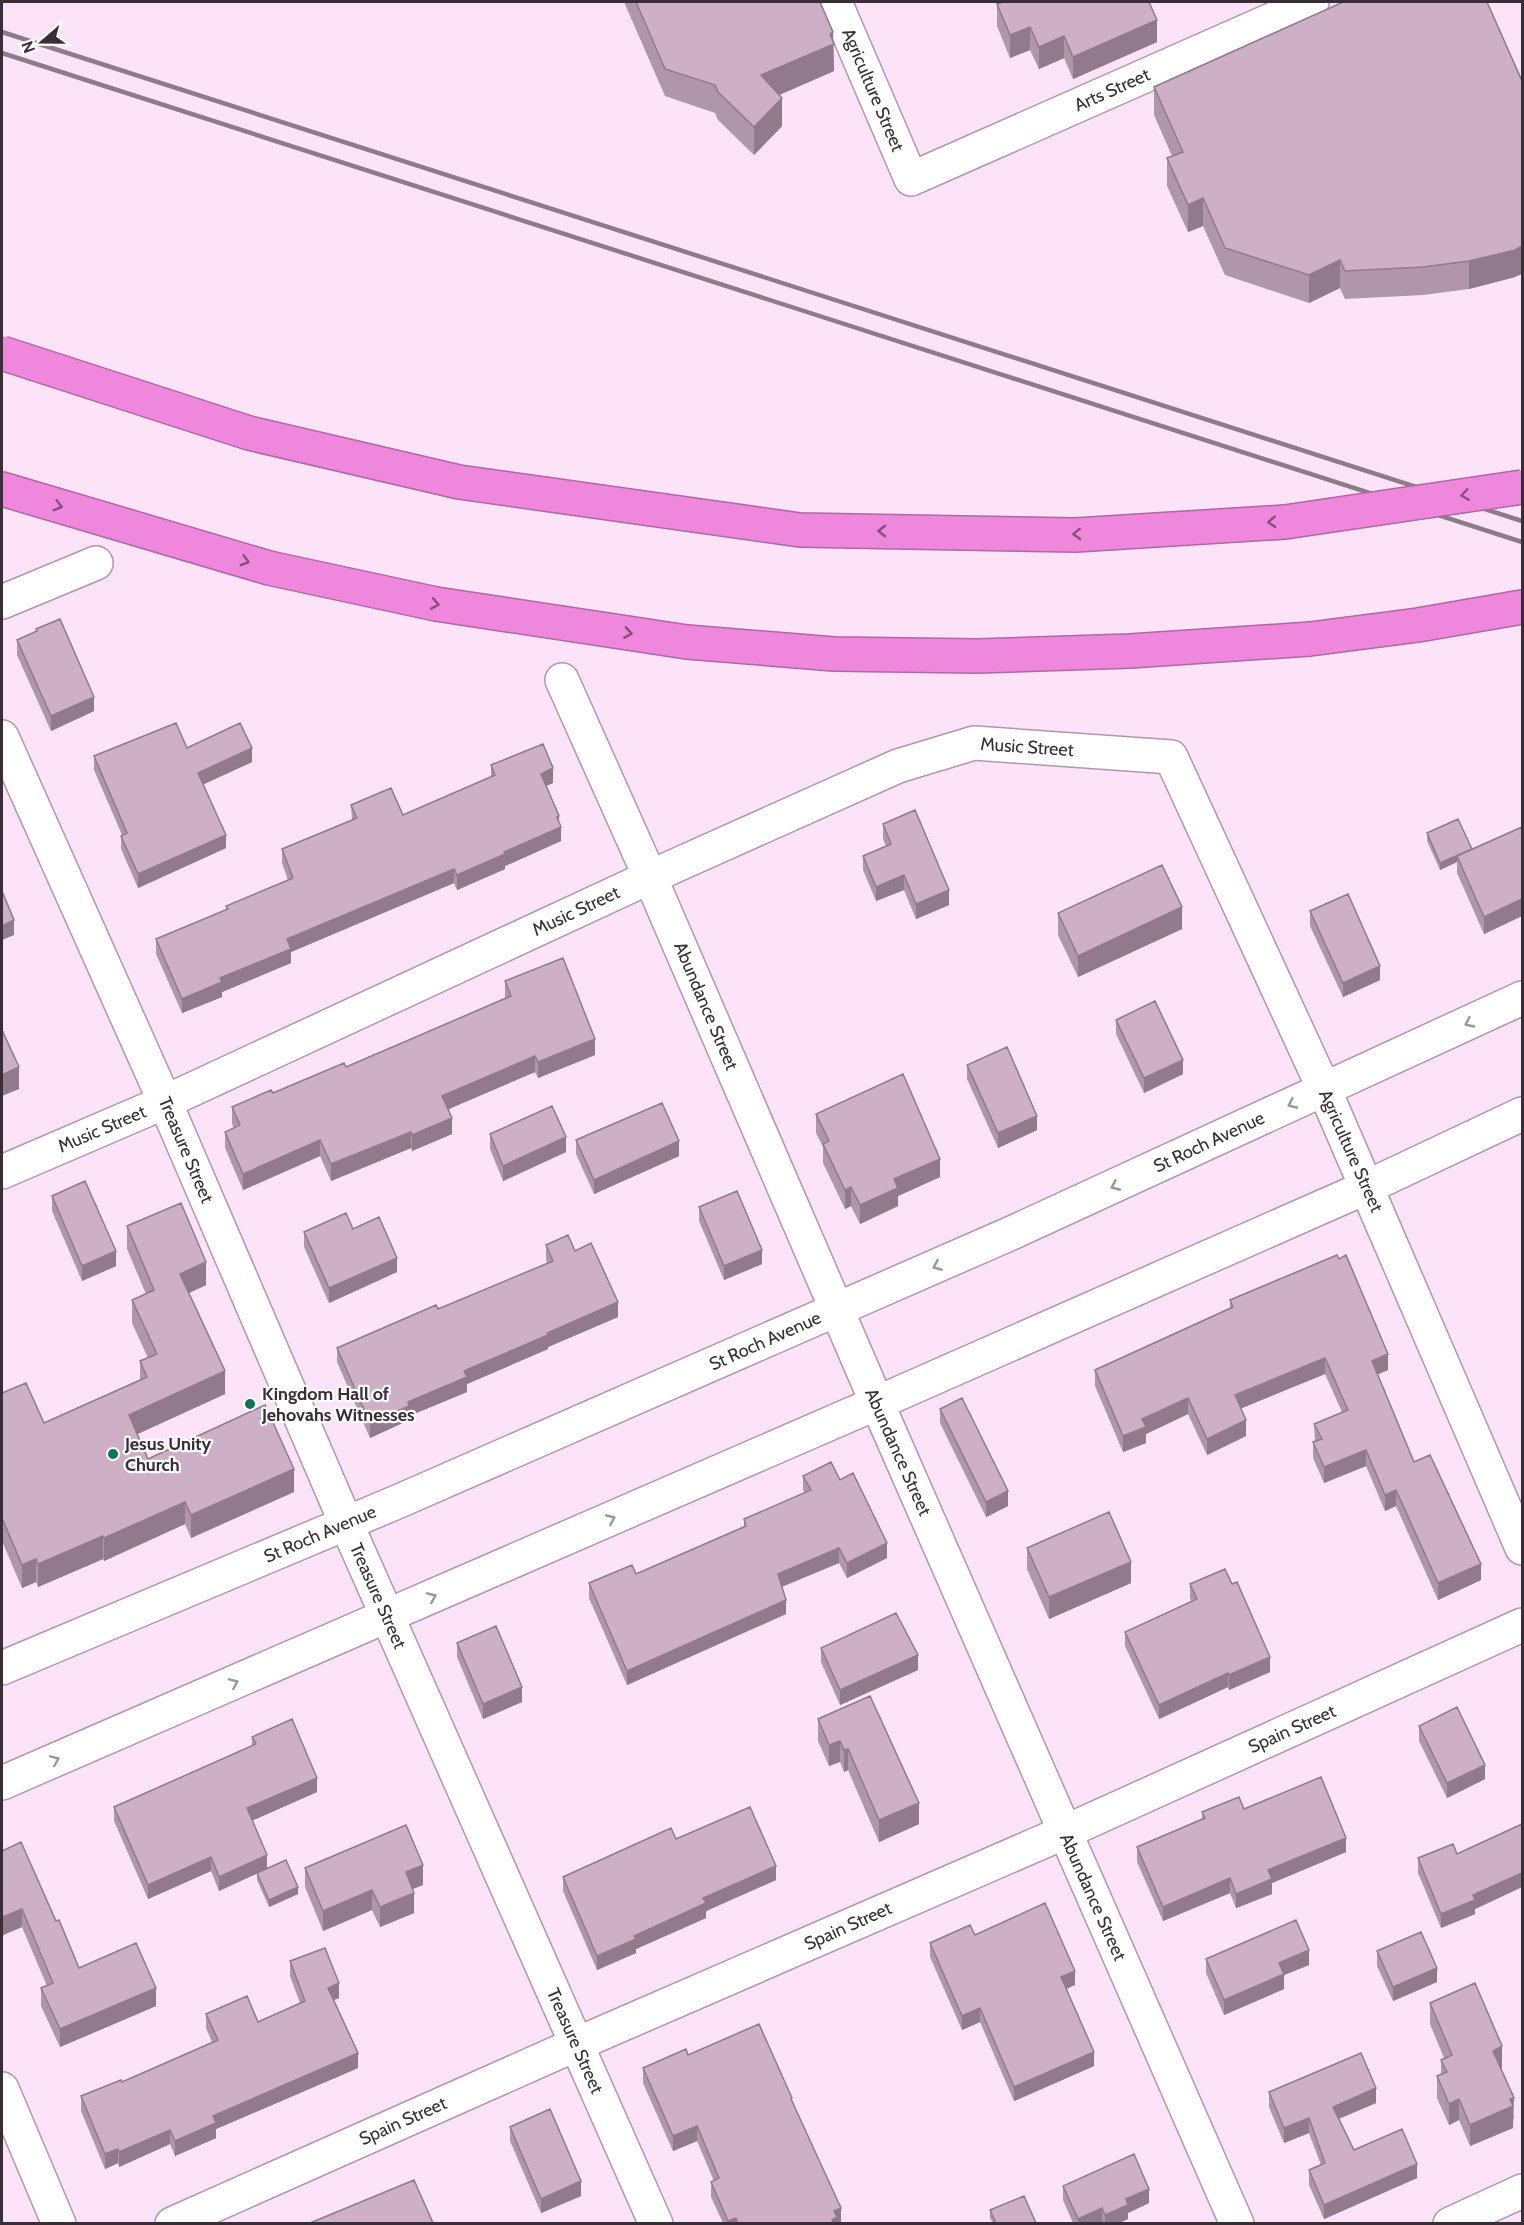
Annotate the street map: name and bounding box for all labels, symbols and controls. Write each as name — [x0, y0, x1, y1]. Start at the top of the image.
north arrow — [12, 12, 72, 72]
street label: Agriculture Street — [837, 25, 909, 155]
text: N — [18, 38, 39, 56]
street label: Arts Street — [1071, 64, 1153, 116]
one-way arrow — [1460, 489, 1469, 501]
one-way arrow — [52, 499, 63, 511]
one-way arrow — [1267, 516, 1276, 529]
one-way arrow — [877, 525, 886, 537]
one-way arrow — [1072, 528, 1081, 541]
one-way arrow — [239, 554, 250, 566]
one-way arrow — [429, 597, 439, 610]
one-way arrow — [623, 627, 632, 639]
street label: Music Street — [980, 733, 1074, 761]
street label: Music Street — [529, 881, 623, 941]
street label: Abundance Street — [669, 939, 743, 1073]
one-way arrow — [1465, 1015, 1476, 1027]
street label: Agriculture Street — [1314, 1086, 1388, 1216]
street label: Treasure Street — [154, 1094, 218, 1206]
one-way arrow — [1288, 1097, 1299, 1109]
street label: Music Street — [55, 1101, 149, 1157]
street label: St Roch Avenue — [1150, 1107, 1268, 1177]
one-way arrow — [1110, 1178, 1121, 1190]
one-way arrow — [933, 1259, 944, 1271]
street label: St Roch Avenue — [706, 1307, 824, 1375]
place label: Kingdom Hall of Jehovahs Witnesses — [261, 1383, 415, 1426]
street label: Abundance Street — [860, 1385, 936, 1519]
marker: Kingdom Hall of Jehovahs Witnesses — [243, 1397, 257, 1411]
place label: Jesus Unity Church — [124, 1433, 211, 1476]
marker: Jesus Unity Church — [106, 1447, 120, 1461]
street label: St Roch Avenue — [261, 1500, 379, 1568]
one-way arrow — [605, 1514, 616, 1526]
street label: Treasure Street — [345, 1540, 411, 1652]
one-way arrow — [426, 1592, 437, 1604]
one-way arrow — [228, 1678, 239, 1690]
street label: Spain Street — [1245, 1700, 1339, 1758]
one-way arrow — [49, 1755, 60, 1767]
street label: Abundance Street — [1055, 1830, 1131, 1964]
street label: Spain Street — [801, 1897, 895, 1955]
street label: Treasure Street — [542, 1985, 608, 2097]
street label: Spain Street — [356, 2092, 450, 2150]

